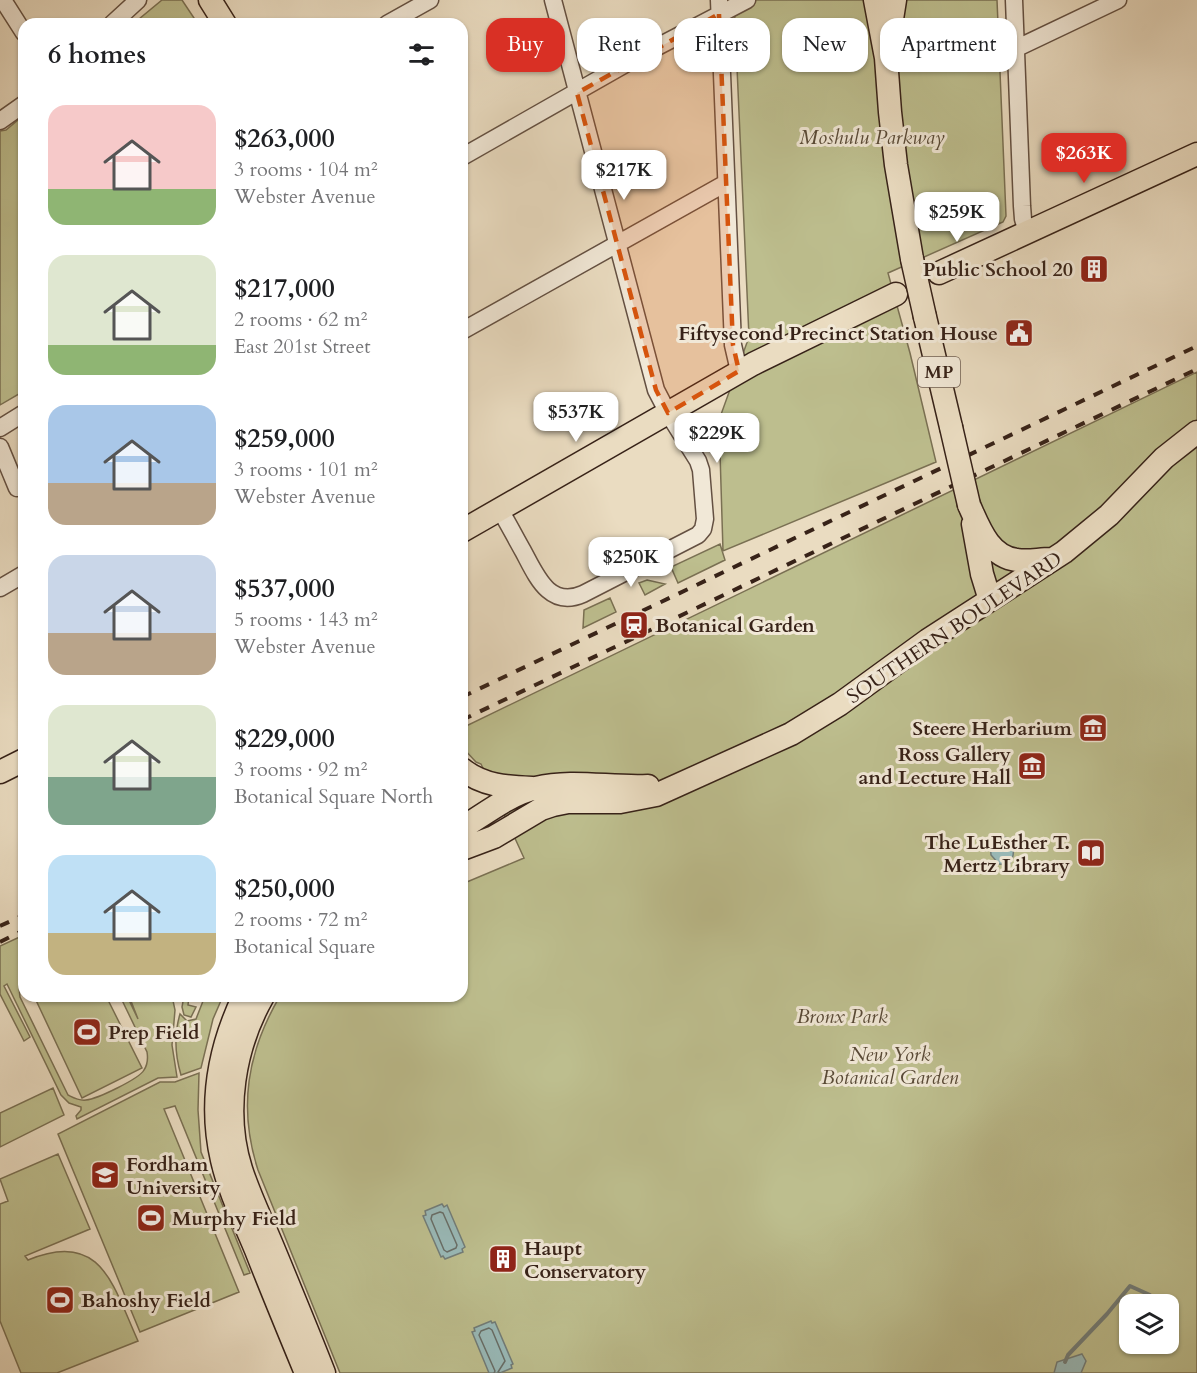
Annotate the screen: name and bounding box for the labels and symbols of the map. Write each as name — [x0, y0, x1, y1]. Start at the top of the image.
park label: Moshulu Parkway — [799, 124, 945, 151]
pin: $263K — [1042, 133, 1126, 184]
pin: $217K — [582, 150, 666, 201]
pin: $259K — [915, 192, 999, 243]
building icon: Public School 20 — [1078, 253, 1110, 285]
place label: Public School 20 — [923, 256, 1073, 283]
public building icon: Fiftysecond Precinct Station House — [1003, 317, 1035, 349]
place label: Fiftysecond Precinct Station House — [678, 320, 998, 347]
road number: MP — [918, 357, 960, 387]
pin: $537K — [534, 392, 618, 443]
pin: $229K — [675, 413, 759, 464]
pin: $250K — [589, 537, 673, 588]
street label: SOUTHERN BOULEVARD — [841, 545, 1067, 710]
station icon: Botanical Garden — [618, 609, 650, 641]
place label: Botanical Garden — [655, 612, 815, 639]
museum icon: Steere Herbarium — [1077, 712, 1109, 744]
place label: Steere Herbarium — [913, 715, 1073, 742]
place label: Ross Gallery and Lecture Hall — [858, 741, 1012, 791]
museum icon: Ross Gallery and Lecture Hall — [1016, 750, 1048, 782]
place label: The LuEsther T. Mertz Library — [924, 829, 1071, 879]
library icon: The LuEsther T. Mertz Library — [1075, 837, 1107, 869]
park label: Bronx Park — [796, 1003, 888, 1030]
sports icon: Prep Field — [71, 1016, 103, 1048]
place label: Prep Field — [108, 1019, 200, 1046]
park label: New York Botanical Garden — [822, 1041, 959, 1091]
place label: Fordham University — [126, 1151, 221, 1201]
school or university icon: Fordham University — [89, 1159, 121, 1191]
sports icon: Murphy Field — [135, 1202, 167, 1234]
place label: Murphy Field — [172, 1205, 297, 1232]
place label: Haupt Conservatory — [524, 1235, 647, 1285]
building icon: Haupt Conservatory — [487, 1243, 519, 1275]
sports icon: Bahoshy Field — [44, 1284, 76, 1316]
place label: Bahoshy Field — [81, 1287, 211, 1314]

